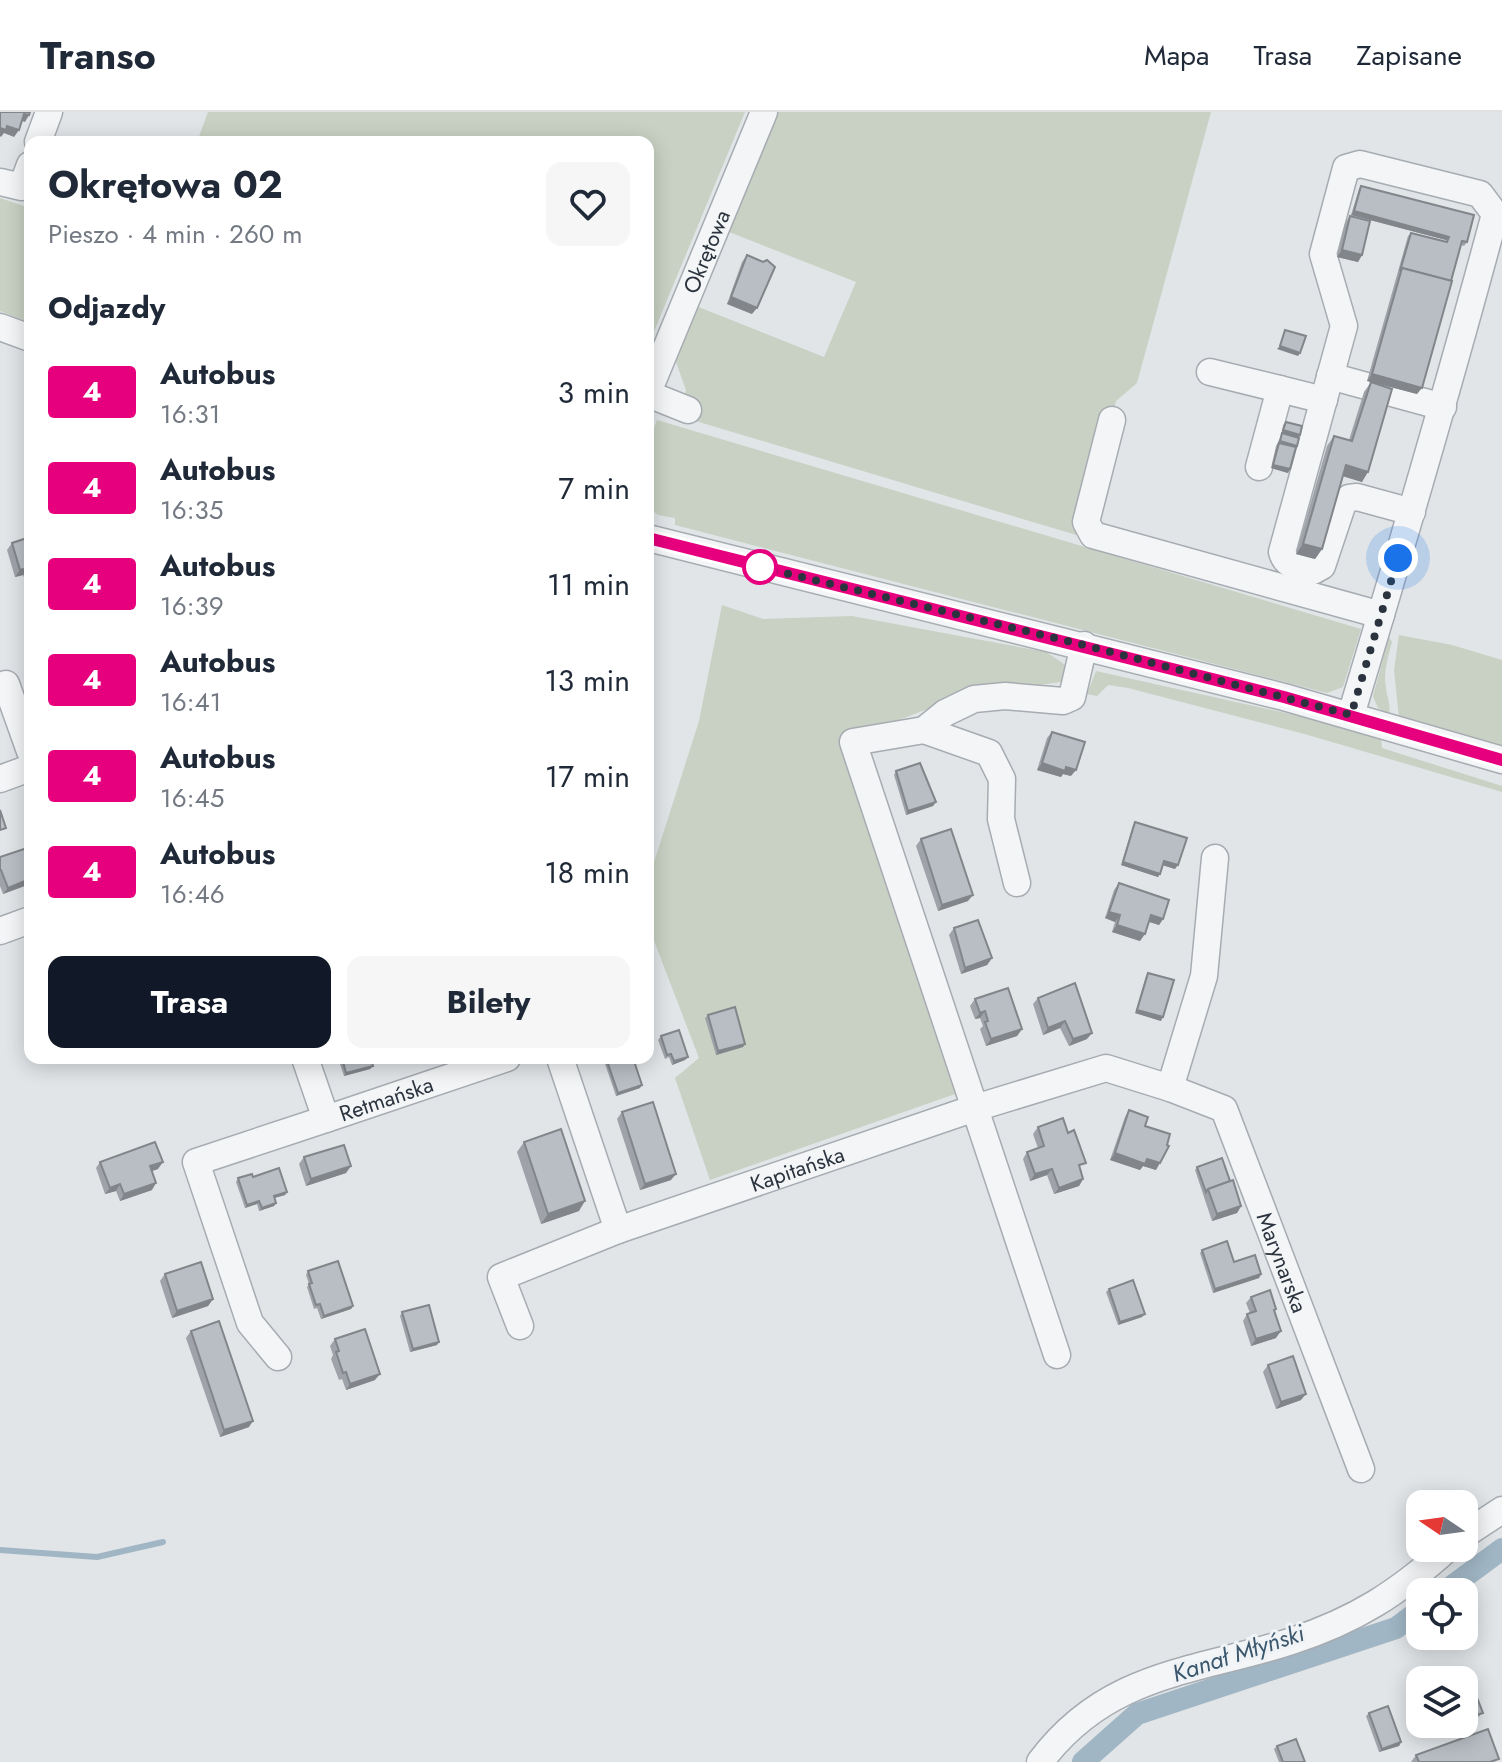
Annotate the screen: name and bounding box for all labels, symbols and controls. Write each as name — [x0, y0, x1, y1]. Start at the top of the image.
text: Transo — [40, 28, 156, 83]
text: Mapa — [1144, 35, 1210, 76]
text: Trasa — [1254, 35, 1312, 76]
text: Zapisane — [1356, 35, 1462, 76]
text: Okrętowa 02 — [48, 157, 283, 212]
button: heart — [546, 162, 630, 246]
street label: Okrętowa — [675, 205, 738, 298]
text: Pieszo · 4 min · 260 m — [48, 215, 303, 253]
text: Odjazdy — [48, 286, 165, 329]
text: Autobus — [160, 352, 275, 395]
text: 4 — [82, 371, 102, 412]
text: 3 min — [558, 371, 630, 414]
text: 16:31 — [160, 395, 220, 433]
text: Autobus — [160, 448, 275, 491]
text: 4 — [82, 467, 102, 508]
text: 7 min — [558, 467, 630, 510]
text: 16:35 — [160, 491, 223, 529]
your location — [1378, 538, 1418, 578]
text: Autobus — [160, 544, 275, 587]
unlabelled marker — [743, 550, 777, 584]
text: 4 — [82, 563, 102, 604]
text: 11 min — [547, 563, 630, 606]
text: 16:39 — [160, 587, 224, 625]
text: Autobus — [160, 640, 275, 683]
text: 4 — [82, 659, 102, 700]
text: 13 min — [544, 659, 630, 702]
text: 16:41 — [160, 683, 221, 721]
text: Autobus — [160, 736, 275, 779]
text: 4 — [82, 755, 102, 796]
text: 17 min — [545, 755, 630, 798]
text: 16:45 — [160, 779, 224, 817]
text: Autobus — [160, 832, 275, 875]
text: 4 — [82, 851, 102, 892]
text: 18 min — [544, 851, 630, 894]
text: 16:46 — [160, 875, 225, 913]
button: Trasa — [48, 956, 331, 1048]
button: Bilety — [347, 956, 630, 1048]
street label: Retmańska — [335, 1068, 437, 1129]
street label: Kapitańska — [746, 1138, 849, 1200]
street label: Marynarska — [1249, 1208, 1316, 1317]
north arrow — [1406, 1490, 1478, 1562]
map controls — [1406, 1490, 1478, 1738]
button: locate — [1406, 1578, 1478, 1650]
water label: Kanał Młyński — [1168, 1615, 1309, 1691]
button: layers — [1406, 1666, 1478, 1738]

